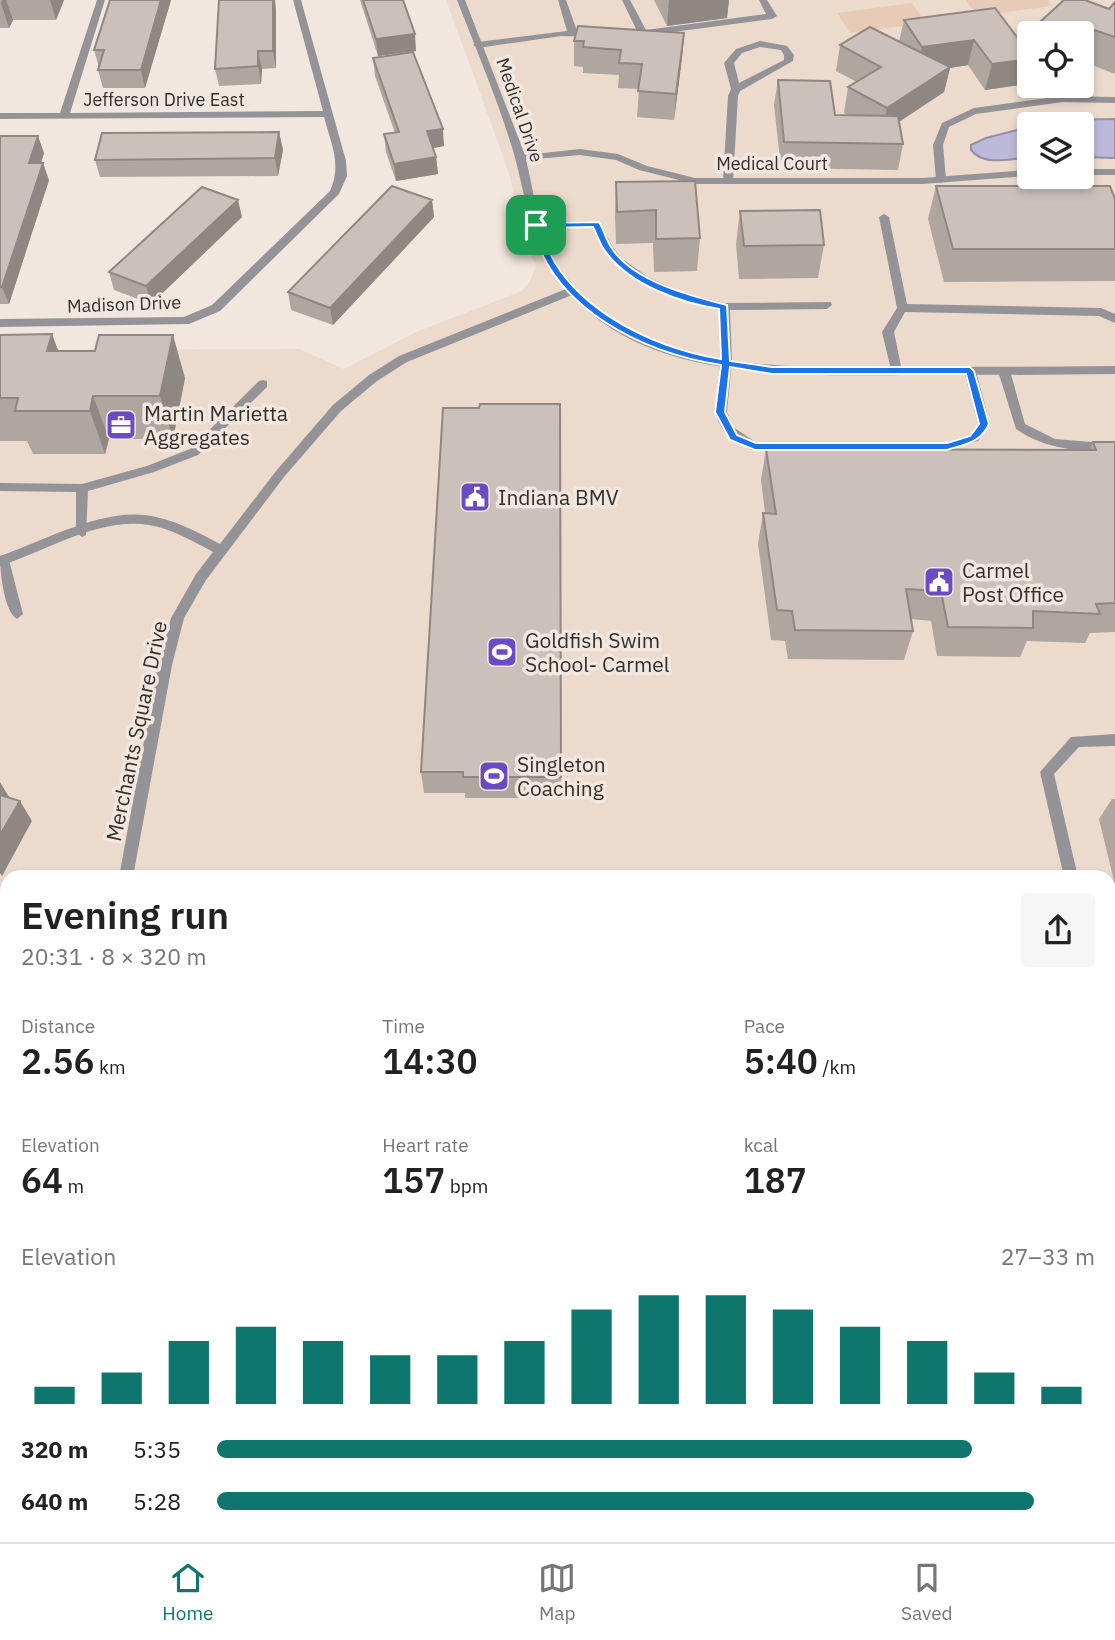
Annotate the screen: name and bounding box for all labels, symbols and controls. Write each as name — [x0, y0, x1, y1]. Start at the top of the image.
map controls — [1017, 21, 1094, 189]
button: locate — [1017, 21, 1094, 98]
street label: Medical Drive — [491, 55, 549, 165]
street label: Jefferson Drive East — [83, 88, 245, 111]
button: layers — [1017, 112, 1094, 189]
street label: Medical Court — [716, 152, 828, 175]
pin — [506, 195, 566, 255]
icon: arrive — [517, 206, 555, 244]
street label: Madison Drive — [67, 291, 182, 317]
place label: Martin Marietta Aggregates — [144, 399, 288, 451]
office icon: Martin Marietta Aggregates — [104, 408, 138, 442]
public building icon: Indiana BMV — [458, 480, 492, 514]
place label: Indiana BMV — [498, 483, 619, 511]
place label: Carmel Post Office — [962, 556, 1064, 608]
public building icon: Carmel Post Office — [922, 565, 956, 599]
street label: Merchants Square Drive — [99, 618, 173, 844]
place label: Goldfish Swim School- Carmel — [525, 626, 670, 678]
sports icon: Goldfish Swim School- Carmel — [485, 635, 519, 669]
place label: Singleton Coaching — [517, 750, 606, 802]
sports icon: Singleton Coaching — [477, 759, 511, 793]
text: Evening run — [21, 890, 229, 939]
button: share — [1021, 893, 1095, 967]
text: 20:31 · 8 × 320 m — [21, 941, 207, 971]
text: Distance — [21, 1014, 95, 1038]
text: Time — [382, 1014, 425, 1038]
text: Pace — [744, 1014, 785, 1038]
text: 2.56 — [21, 1038, 94, 1084]
text: 14:30 — [382, 1038, 478, 1084]
text: 5:40 — [744, 1038, 818, 1084]
text: km — [94, 1055, 126, 1079]
text: /km — [818, 1055, 856, 1079]
text: Elevation — [21, 1133, 100, 1157]
text: Heart rate — [382, 1133, 469, 1157]
text: kcal — [744, 1133, 778, 1157]
text: 64 — [21, 1157, 63, 1203]
text: 157 — [382, 1157, 445, 1203]
text: 187 — [744, 1157, 807, 1203]
text: m — [63, 1174, 84, 1198]
text: bpm — [445, 1174, 488, 1198]
text: Elevation — [21, 1241, 116, 1271]
text: 27–33 m — [1001, 1241, 1095, 1271]
text: 320 m — [21, 1434, 88, 1464]
text: 5:35 — [133, 1434, 181, 1464]
text: 640 m — [21, 1486, 88, 1516]
text: 5:28 — [133, 1486, 181, 1516]
tab: Home — [162, 1559, 213, 1625]
tab: Map — [538, 1559, 576, 1625]
tab: Saved — [901, 1559, 953, 1625]

